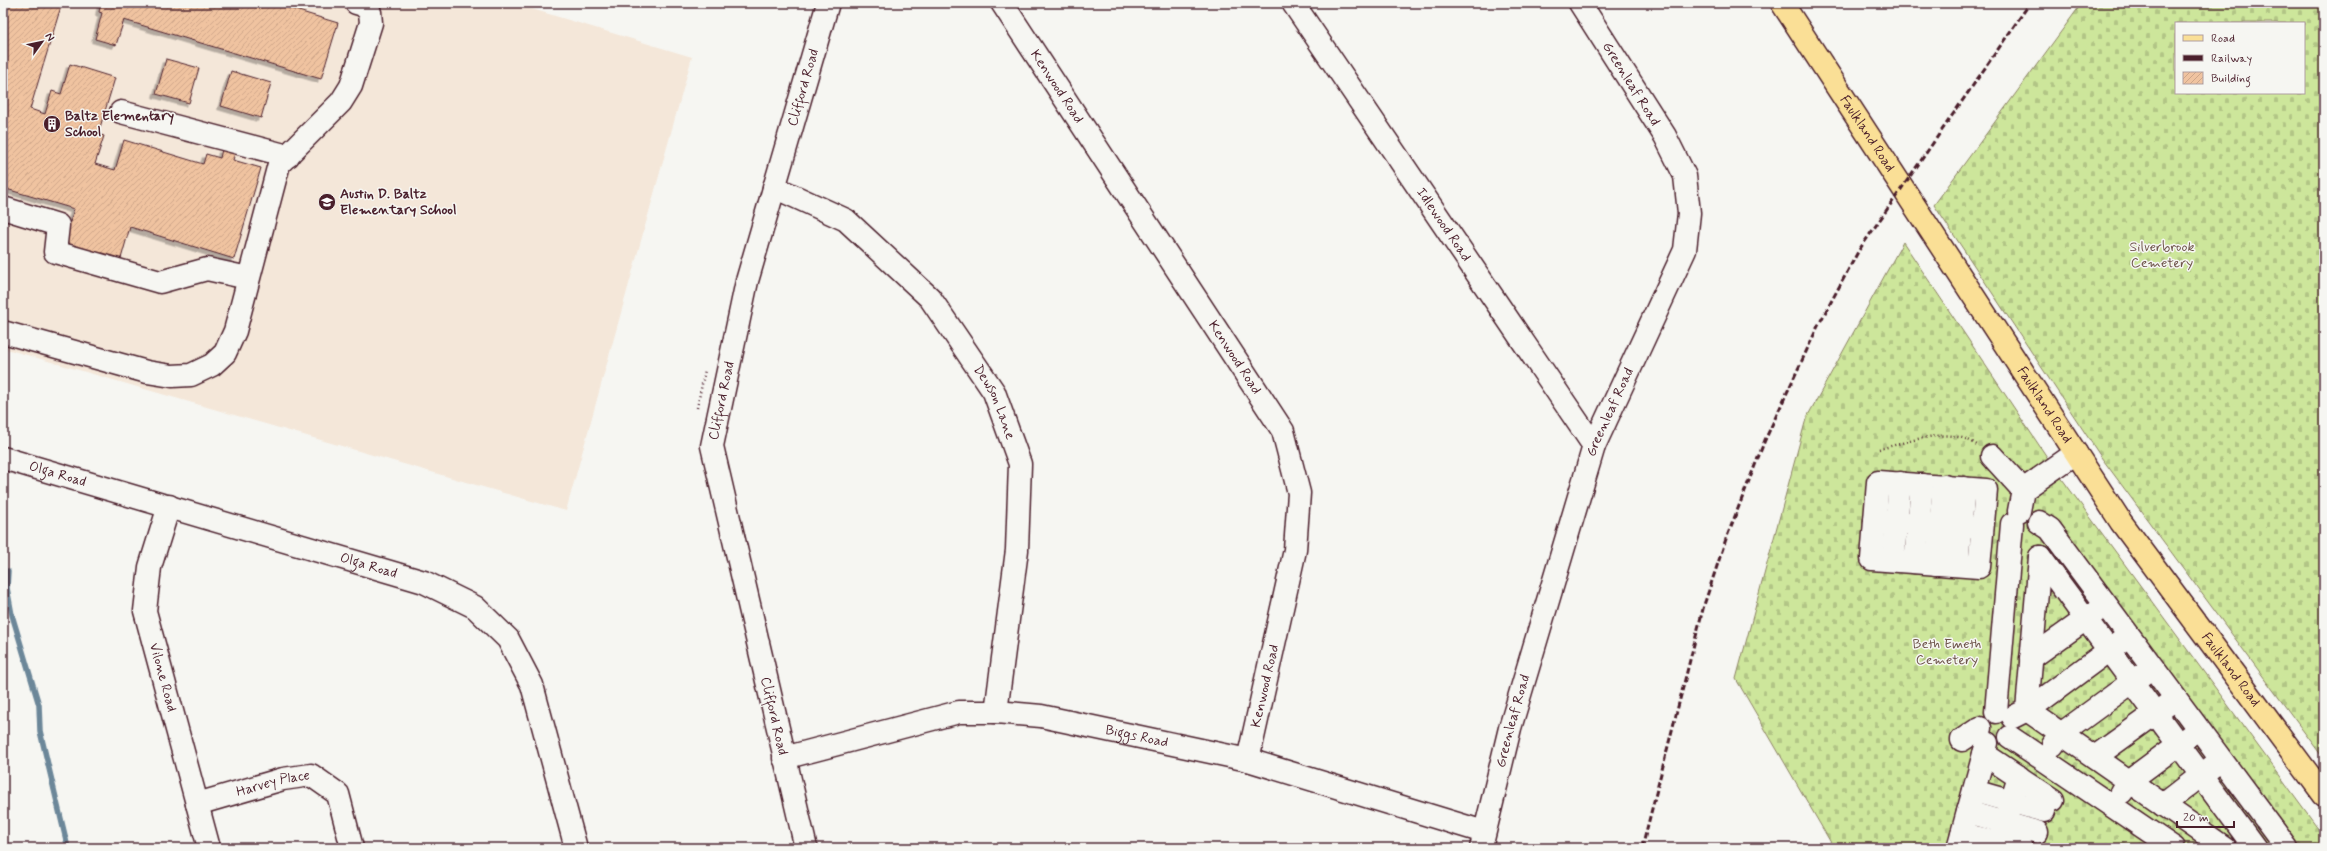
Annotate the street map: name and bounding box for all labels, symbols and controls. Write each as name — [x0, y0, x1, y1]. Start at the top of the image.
north arrow — [22, 22, 62, 62]
legend — [2175, 22, 2305, 94]
text: N — [42, 30, 57, 44]
text: Road — [2211, 31, 2235, 47]
street label: Greenleaf Road — [1598, 39, 1664, 129]
street label: Kenwood Road — [1026, 46, 1088, 127]
street label: Clifford Road — [784, 47, 823, 128]
text: Railway — [2211, 51, 2253, 67]
text: Building — [2211, 71, 2251, 88]
street label: Faulkland Road — [1836, 92, 1899, 175]
place label: Baltz Elementary School — [65, 107, 175, 141]
building icon: Baltz Elementary School — [42, 114, 62, 134]
street label: Idlewood Road — [1412, 184, 1475, 265]
place label: Austin D. Baltz Elementary School — [340, 185, 456, 219]
school or university icon: Austin D. Baltz Elementary School — [317, 192, 337, 212]
park label: Silverbrook Cemetery — [2130, 238, 2194, 272]
street label: Kenwood Road — [1204, 317, 1265, 398]
street label: Clifford Road — [704, 360, 739, 442]
street label: Dewson Lane — [969, 361, 1019, 442]
street label: Faulkland Road — [2013, 363, 2076, 447]
street label: Greenleaf Road — [1582, 365, 1638, 459]
street label: Olga Road — [27, 457, 88, 491]
street label: Olga Road — [338, 549, 399, 583]
street label: Faulkland Road — [2197, 629, 2264, 710]
park label: Beth Emeth Cemetery — [1913, 635, 1982, 669]
street label: Vilone Road — [145, 641, 181, 714]
street label: Kenwood Road — [1247, 643, 1283, 729]
street label: Greenleaf Road — [1492, 672, 1534, 769]
street label: Clifford Road — [754, 675, 792, 757]
street label: Biggs Road — [1104, 721, 1170, 752]
street label: Harvey Place — [234, 766, 311, 801]
scale bar — [2177, 803, 2234, 829]
text: 20 m — [2183, 810, 2209, 826]

